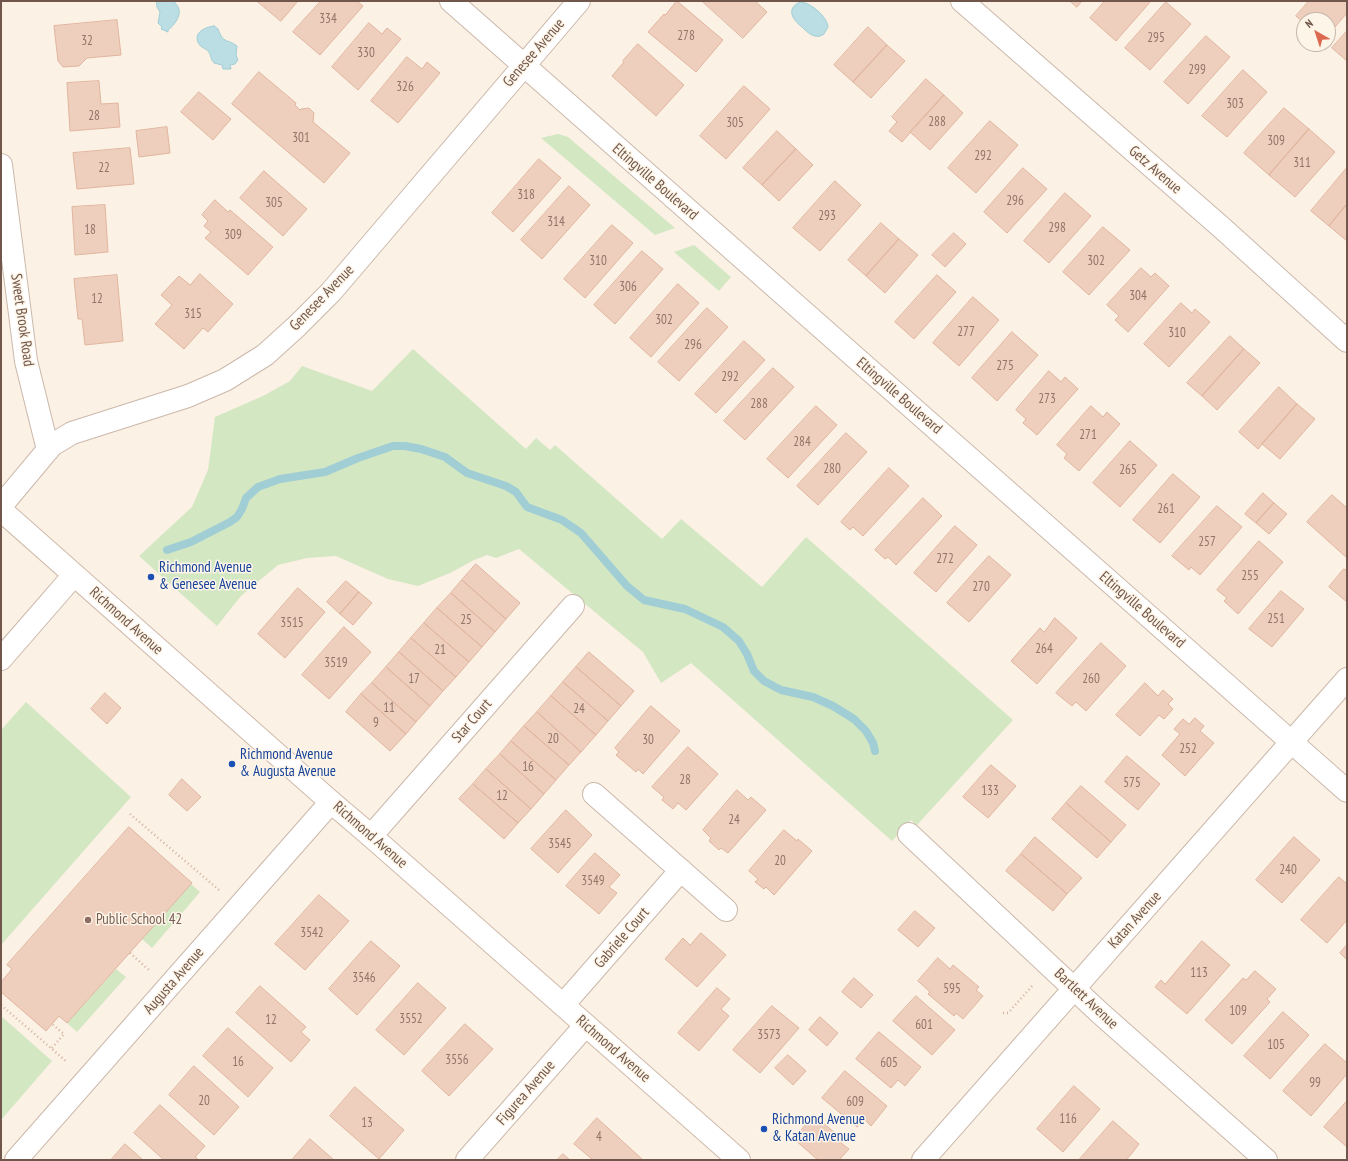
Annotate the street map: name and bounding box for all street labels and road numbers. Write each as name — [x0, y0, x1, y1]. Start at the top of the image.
street label: Genesee Avenue — [499, 15, 569, 91]
street label: Eltingville Boulevard — [608, 140, 702, 224]
street label: Getz Avenue — [1125, 142, 1185, 198]
street label: Genesee Avenue — [286, 261, 358, 335]
street label: Sweet Brook Road — [7, 272, 37, 368]
street label: Eltingville Boulevard — [852, 354, 946, 438]
street label: Eltingville Boulevard — [1095, 568, 1189, 652]
street label: Richmond Avenue — [85, 583, 167, 659]
street label: Star Court — [448, 696, 496, 746]
street label: Richmond Avenue — [329, 798, 411, 872]
street label: Katan Avenue — [1105, 888, 1165, 952]
street label: Gabriele Court — [591, 904, 653, 972]
street label: Augusta Avenue — [140, 944, 208, 1018]
street label: Bartlett Avenue — [1050, 965, 1122, 1033]
street label: Richmond Avenue — [572, 1012, 654, 1086]
street label: Figurea Avenue — [493, 1057, 559, 1129]

